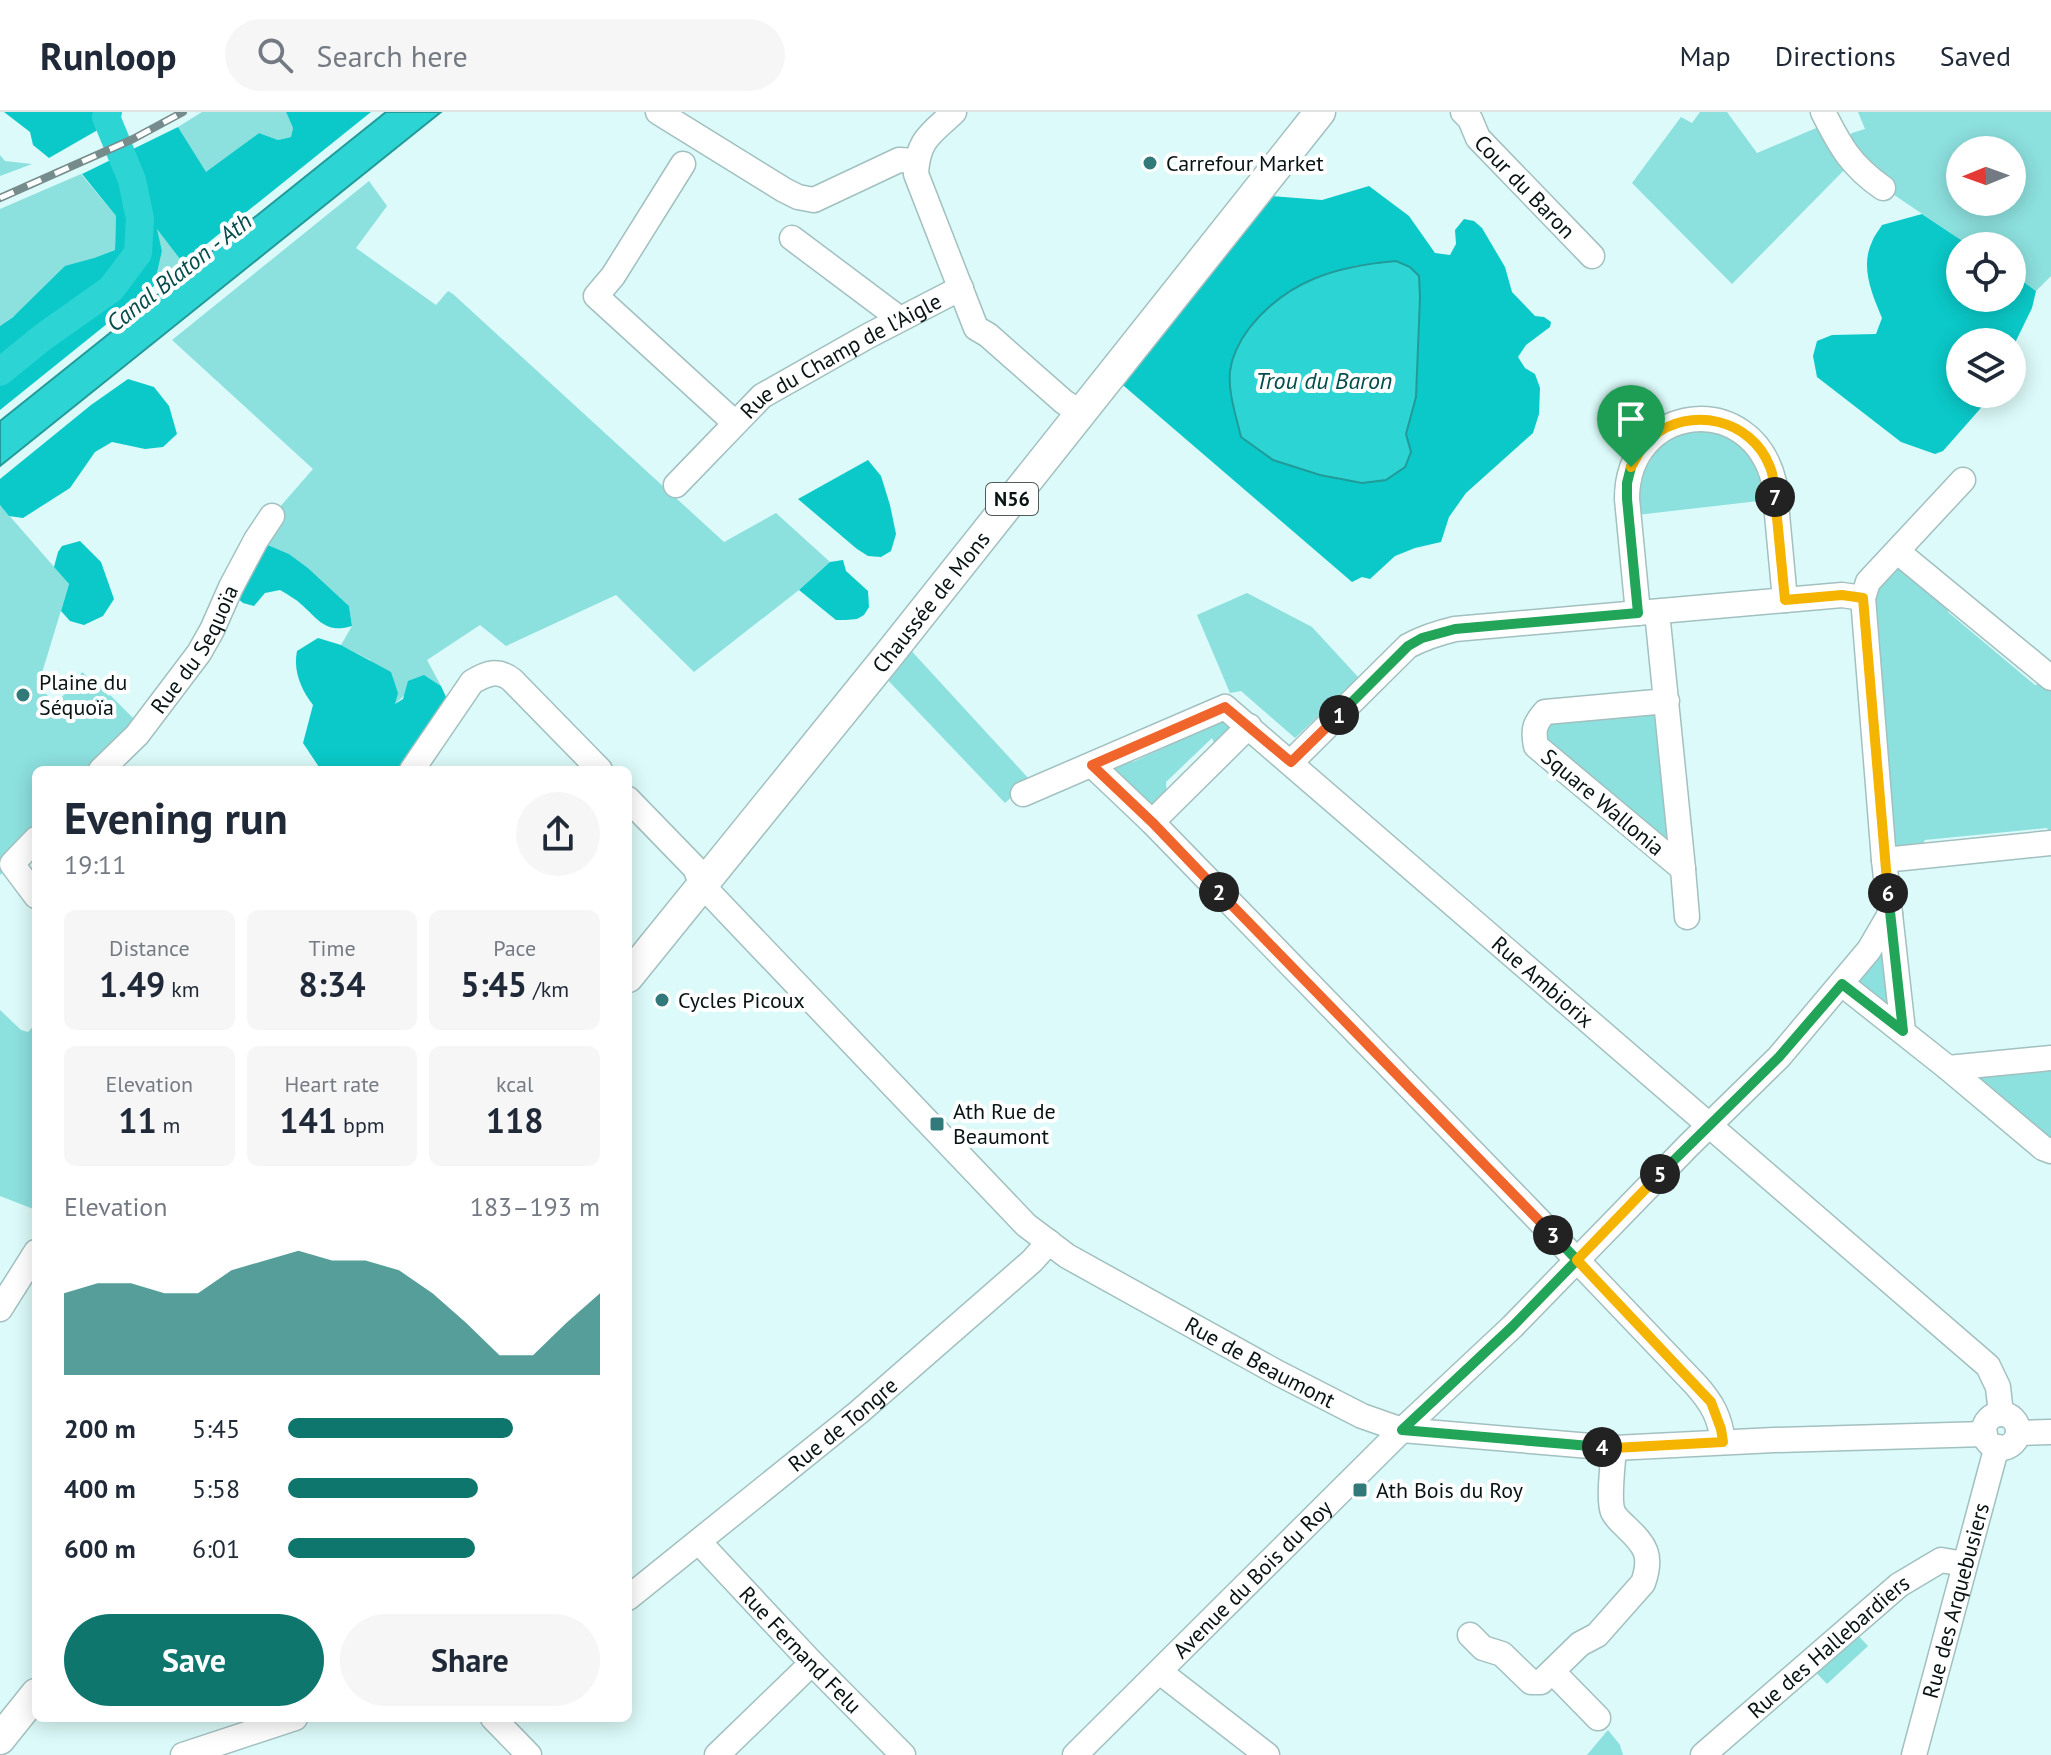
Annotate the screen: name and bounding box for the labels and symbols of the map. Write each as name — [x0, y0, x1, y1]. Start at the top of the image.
street label: Cour du Baron — [1468, 129, 1581, 244]
north arrow — [1946, 136, 2026, 216]
place label: Carrefour Market — [1166, 149, 1324, 177]
marker: Carrefour Market — [1141, 154, 1159, 172]
water label: Canal Blaton - Ath — [100, 206, 258, 338]
street label: Rue du Champ de l'Aigle — [734, 287, 946, 424]
water label: Trou du Baron — [1256, 365, 1392, 396]
pin — [1597, 385, 1665, 467]
pin: 7 — [1755, 477, 1795, 517]
road number: N56 — [986, 483, 1038, 515]
street label: Chaussée de Mons — [866, 525, 996, 678]
street label: Rue du Sequoïa — [144, 581, 244, 719]
place label: Plaine du Séquoïa — [39, 668, 127, 721]
marker: Plaine du Séquoïa — [14, 686, 32, 704]
pin: 1 — [1319, 695, 1359, 735]
street label: Square Wallonia — [1536, 742, 1670, 862]
pin: 2 — [1199, 872, 1239, 912]
pin: 6 — [1868, 873, 1908, 913]
street label: Rue Ambiorix — [1486, 930, 1600, 1033]
place label: Cycles Picoux — [678, 986, 805, 1014]
marker: Cycles Picoux — [653, 991, 671, 1009]
place label: Ath Rue de Beaumont — [953, 1097, 1056, 1150]
marker: Ath Rue de Beaumont — [928, 1115, 946, 1133]
pin: 5 — [1640, 1154, 1680, 1194]
pin: 3 — [1533, 1215, 1573, 1255]
street label: Rue de Beaumont — [1180, 1310, 1340, 1414]
street label: Rue de Tongre — [782, 1371, 903, 1478]
pin: 4 — [1582, 1427, 1622, 1467]
place label: Ath Bois du Roy — [1376, 1476, 1524, 1504]
marker: Ath Bois du Roy — [1351, 1481, 1369, 1499]
street label: Avenue du Bois du Roy — [1167, 1493, 1338, 1664]
street label: Rue des Arquebusiers — [1916, 1500, 1995, 1701]
street label: Rue des Hallebardiers — [1742, 1568, 1914, 1724]
street label: Rue Fernand Felu — [733, 1580, 868, 1719]

